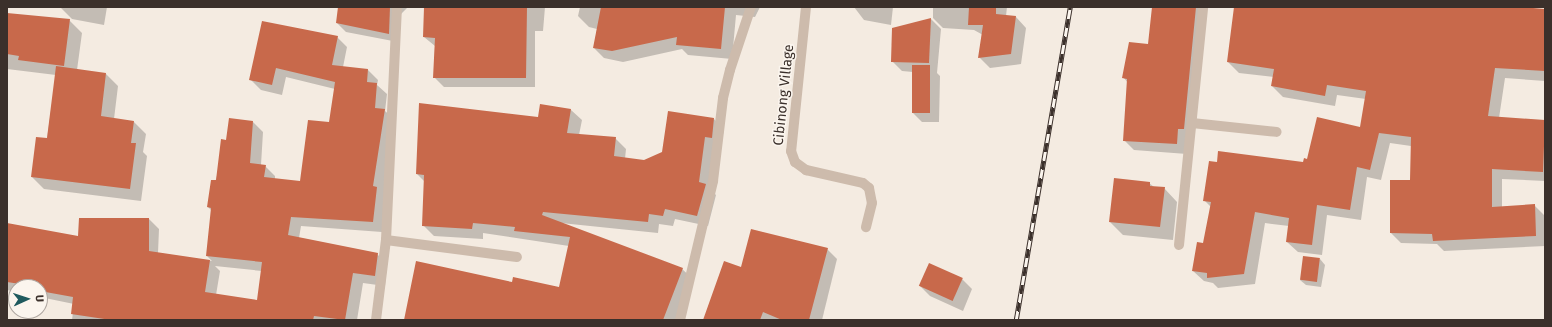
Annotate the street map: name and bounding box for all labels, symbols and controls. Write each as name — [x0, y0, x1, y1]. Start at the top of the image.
street label: Cibinong Village — [770, 44, 798, 146]
north arrow — [8, 279, 48, 319]
text: U — [33, 294, 46, 302]

